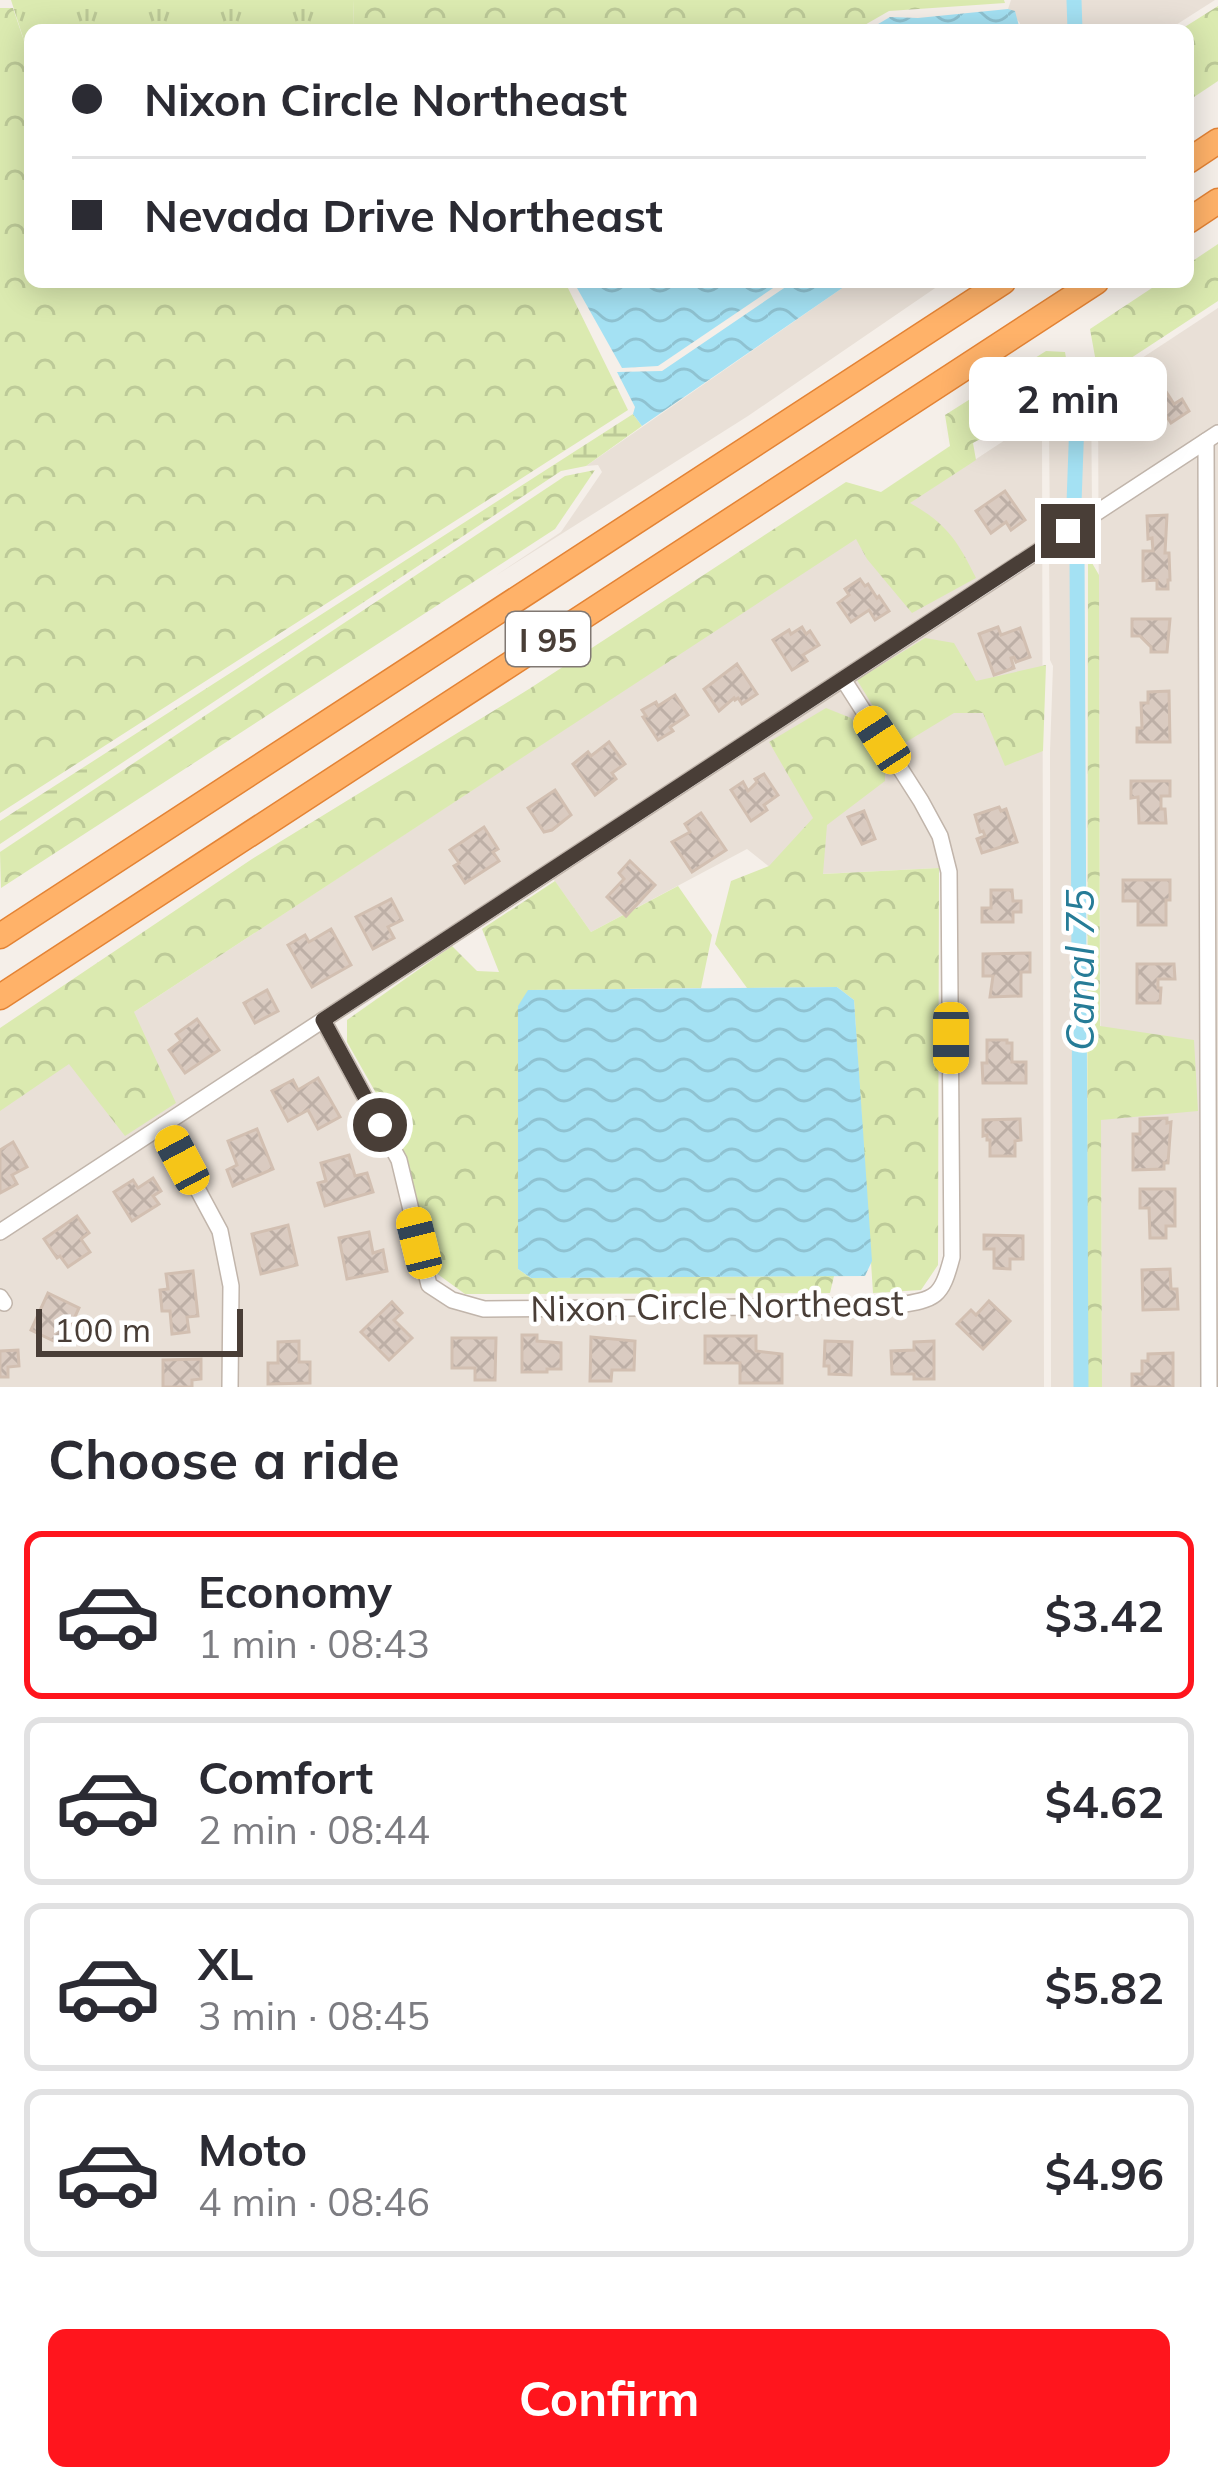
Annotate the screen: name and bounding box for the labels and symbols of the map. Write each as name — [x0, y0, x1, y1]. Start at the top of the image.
callout: 2 min — [969, 357, 1167, 441]
route end — [1041, 504, 1095, 558]
road number: I 95 — [506, 612, 590, 666]
car — [847, 700, 917, 780]
water label: Canal 75 — [1055, 889, 1104, 1051]
car — [933, 1002, 969, 1074]
route start — [353, 1098, 407, 1152]
car — [149, 1120, 215, 1200]
car — [393, 1204, 445, 1282]
street label: Nixon Circle Northeast — [530, 1279, 904, 1331]
scale bar — [36, 1303, 243, 1356]

